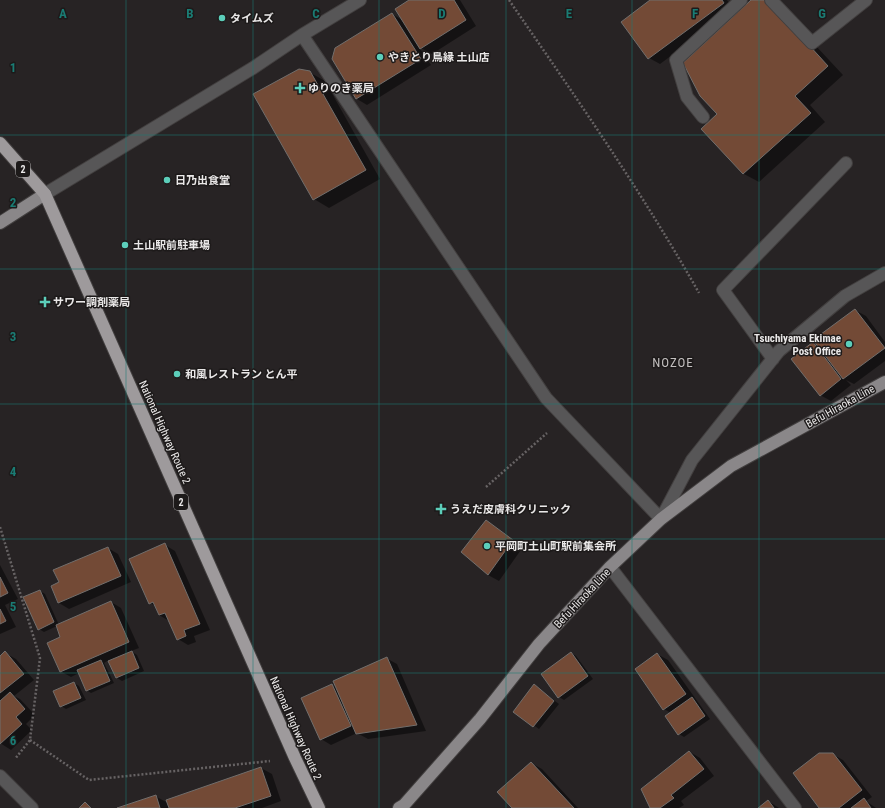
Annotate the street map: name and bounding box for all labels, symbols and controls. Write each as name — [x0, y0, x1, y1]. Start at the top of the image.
text: A — [59, 6, 67, 21]
text: B — [186, 6, 194, 21]
text: C — [312, 6, 320, 21]
text: D — [438, 6, 446, 21]
text: E — [566, 6, 573, 21]
text: F — [692, 6, 698, 21]
text: G — [818, 6, 826, 21]
place label: タイムズ — [230, 12, 274, 25]
marker: タイムズ — [217, 13, 227, 23]
place label: やきとり鳥縁 土山店 — [388, 51, 490, 64]
marker: やきとり鳥縁 土山店 — [375, 52, 385, 62]
text: 1 — [10, 60, 16, 75]
place label: ゆりのき薬局 — [308, 82, 374, 95]
marker: ゆりのき薬局 — [295, 83, 305, 93]
road number: 2 — [16, 161, 30, 177]
place label: 日乃出食堂 — [175, 174, 230, 187]
marker: 日乃出食堂 — [162, 175, 172, 185]
text: 2 — [10, 195, 17, 210]
place label: 土山駅前駐車場 — [133, 239, 210, 252]
marker: 土山駅前駐車場 — [120, 240, 130, 250]
place label: サワー調剤薬局 — [53, 296, 130, 309]
marker: サワー調剤薬局 — [40, 297, 50, 307]
text: 3 — [10, 329, 16, 344]
place label: Tsuchiyama Ekimae Post Office — [754, 332, 841, 358]
marker: Tsuchiyama Ekimae Post Office — [844, 339, 854, 349]
district label: NOZOE — [652, 355, 694, 370]
place label: 和風レストラン とん平 — [185, 368, 298, 381]
marker: 和風レストラン とん平 — [172, 369, 182, 379]
street label: National Highway Route 2 — [136, 379, 193, 486]
street label: Befu Hiraoka Line — [804, 382, 877, 431]
text: 4 — [10, 464, 17, 479]
road number: 2 — [174, 494, 188, 510]
marker: うえだ皮膚科クリニック — [435, 503, 447, 515]
place label: うえだ皮膚科クリニック — [450, 503, 571, 516]
place label: 平岡町土山町駅前集会所 — [495, 540, 616, 553]
marker: 平岡町土山町駅前集会所 — [482, 541, 492, 551]
street label: Befu Hiraoka Line — [551, 566, 613, 631]
text: 5 — [10, 599, 17, 614]
street label: National Highway Route 2 — [267, 675, 324, 782]
text: 6 — [10, 733, 17, 748]

